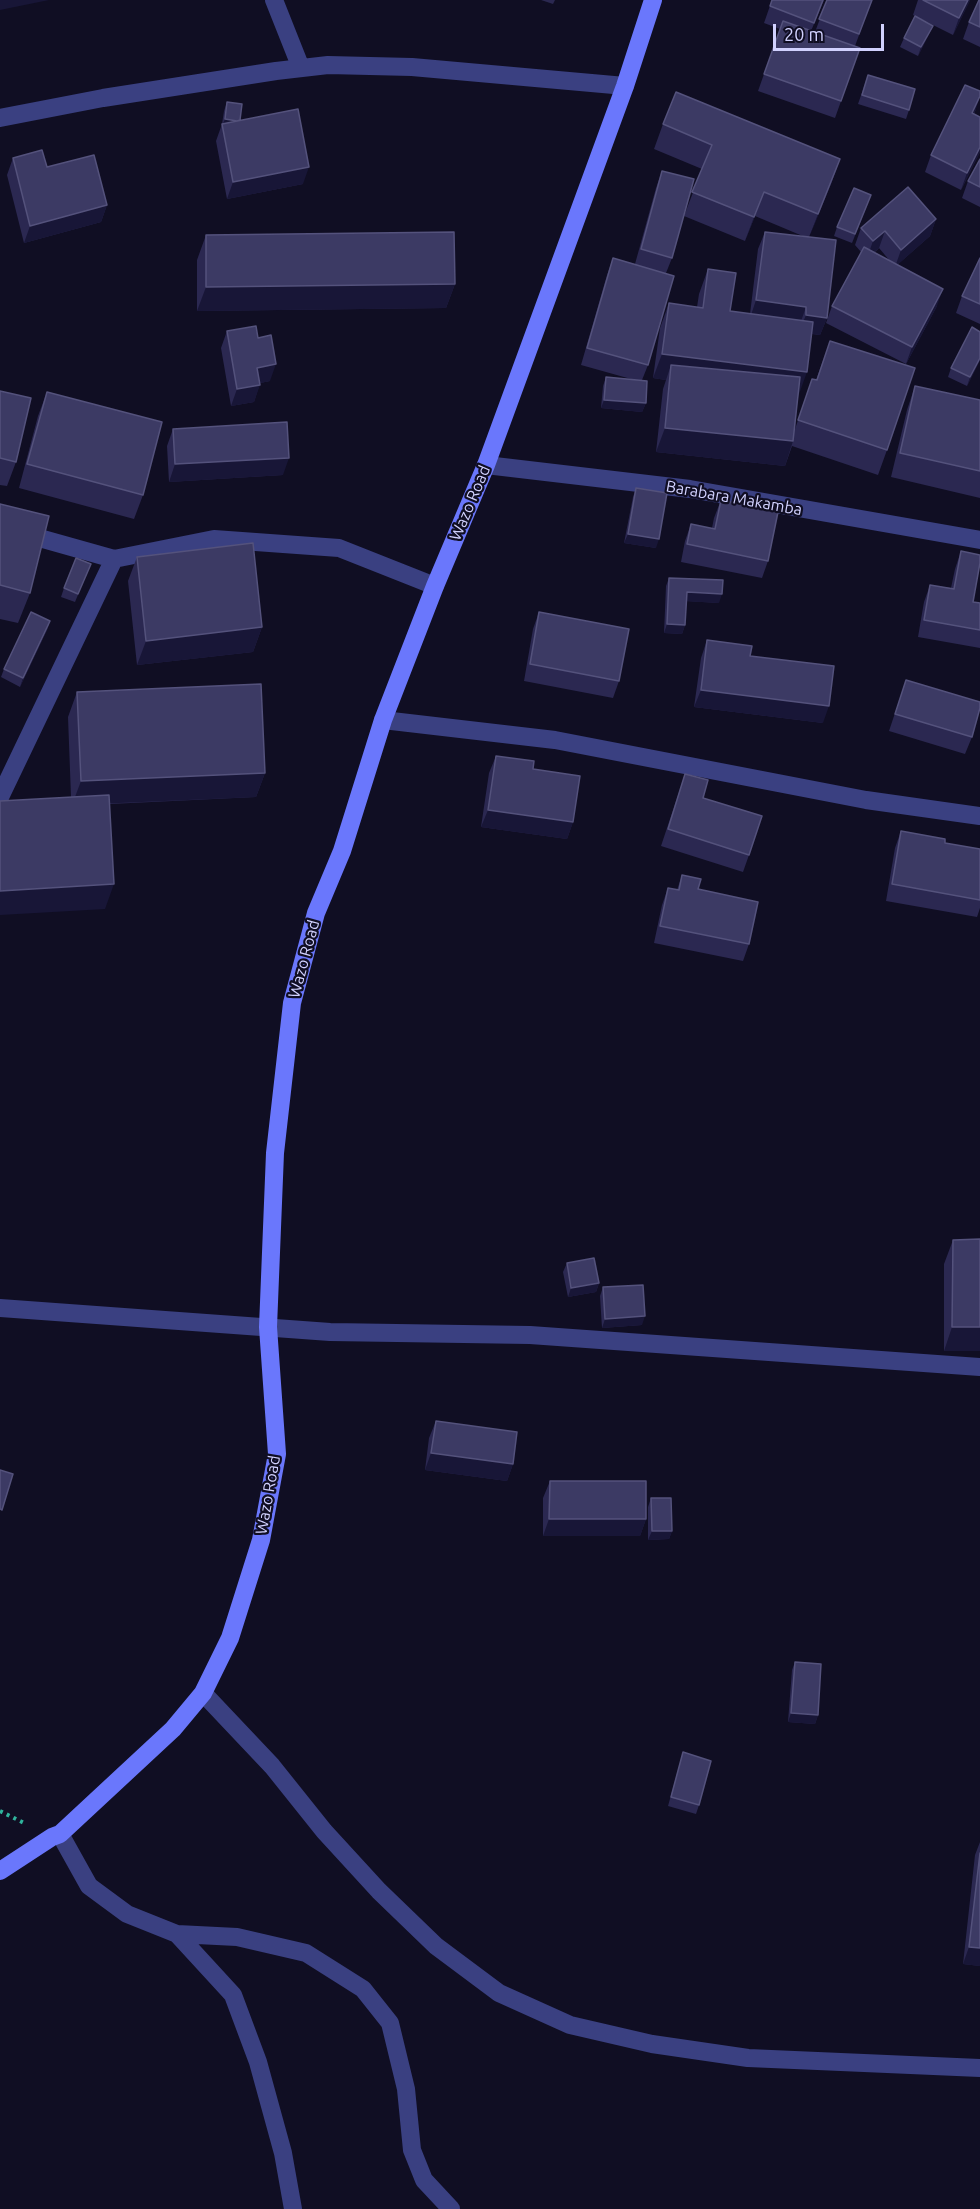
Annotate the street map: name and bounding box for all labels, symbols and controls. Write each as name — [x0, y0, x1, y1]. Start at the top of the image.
scale bar — [776, 12, 887, 50]
text: 20 m — [784, 24, 824, 44]
street label: Wazo Road — [446, 463, 494, 543]
street label: Barabara Makamba — [664, 477, 804, 519]
street label: Wazo Road — [284, 918, 324, 1000]
street label: Wazo Road — [252, 1454, 284, 1536]

